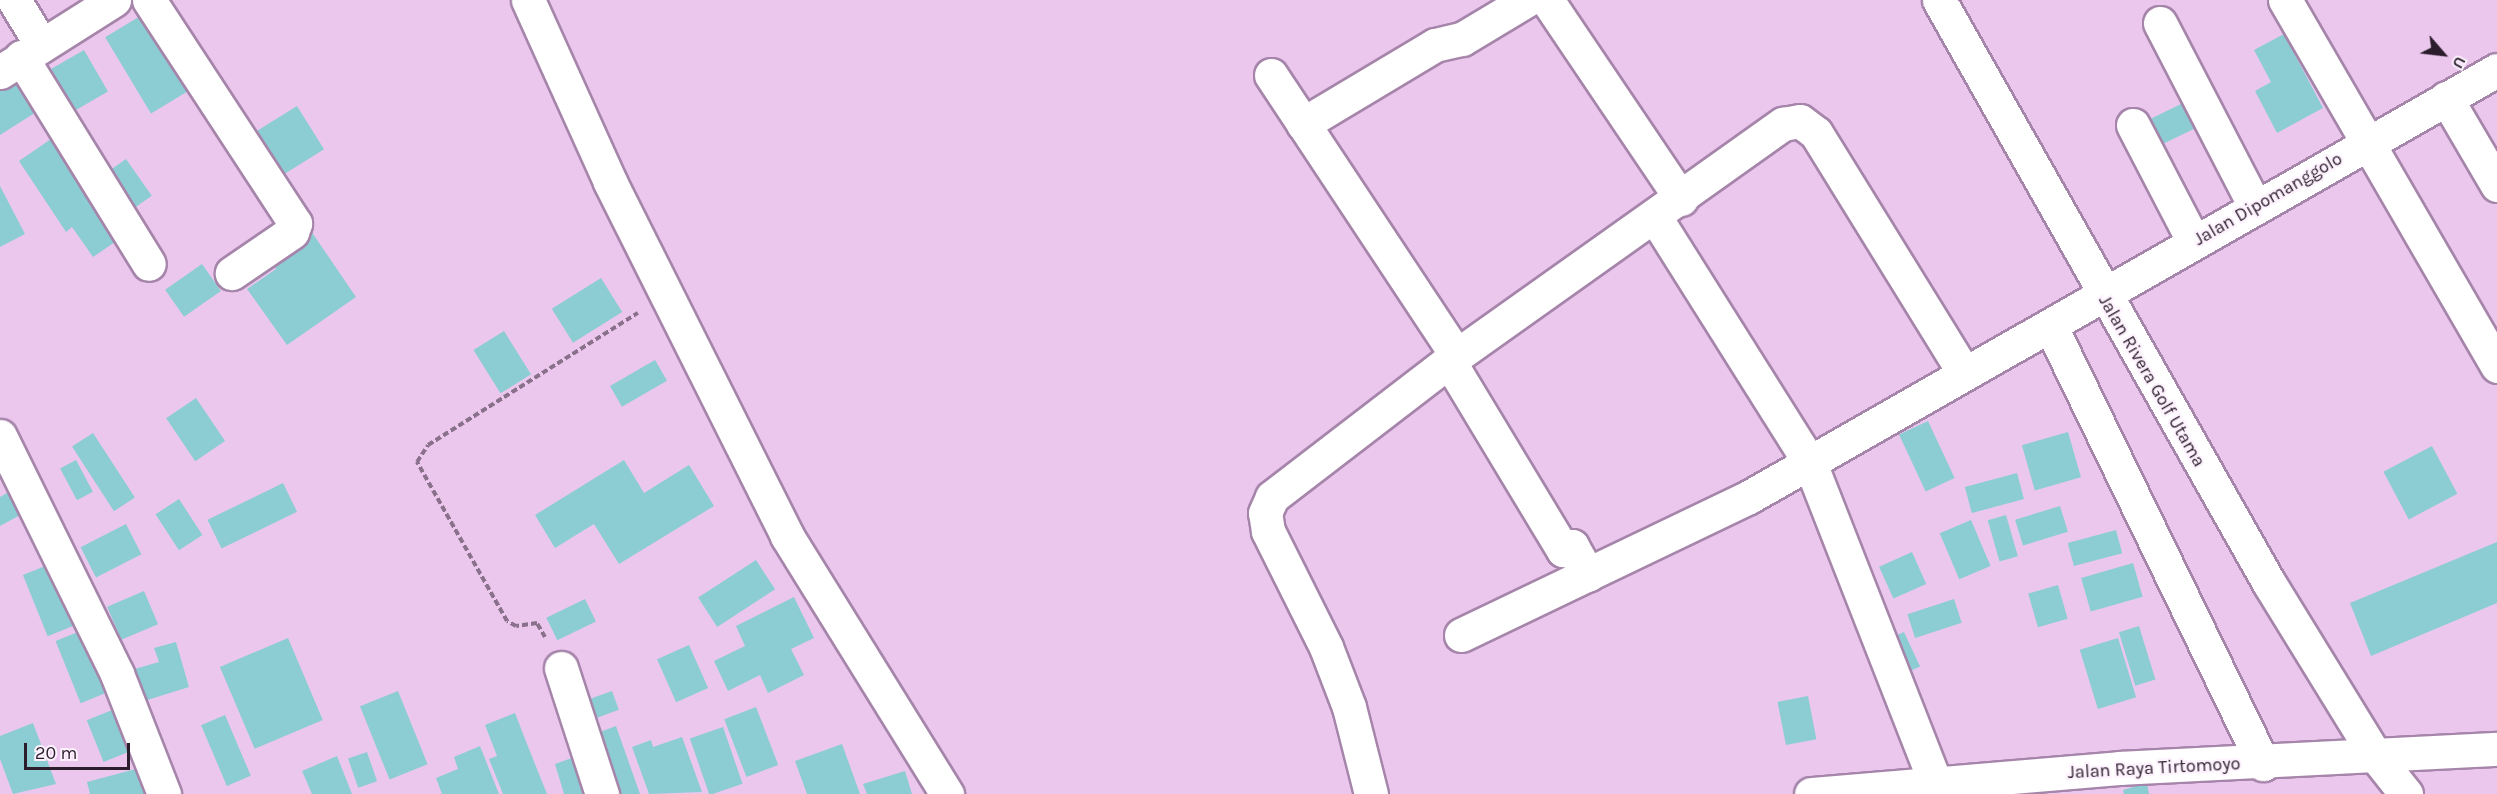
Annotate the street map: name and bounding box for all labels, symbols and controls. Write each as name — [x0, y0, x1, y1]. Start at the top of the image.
north arrow — [2413, 24, 2473, 84]
text: U — [2448, 53, 2470, 72]
street label: Jalan Dipomanggolo — [2190, 148, 2346, 250]
street label: Jalan Rivera Golf Utama — [2094, 291, 2210, 471]
scale bar — [27, 731, 134, 769]
text: 20 m — [35, 742, 77, 764]
street label: Jalan Raya Tirtomoyo — [2067, 753, 2241, 783]

